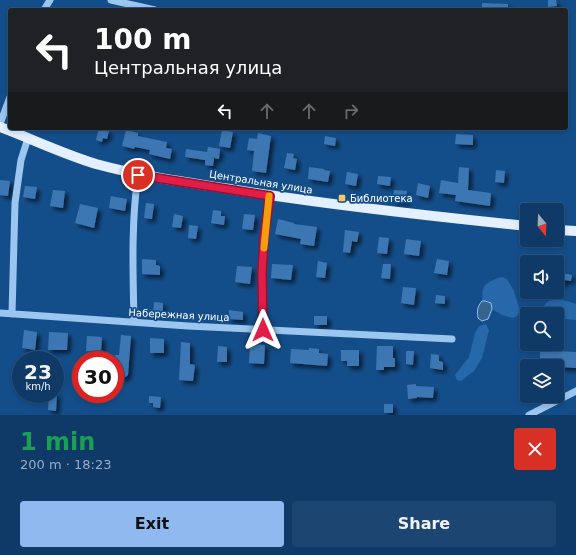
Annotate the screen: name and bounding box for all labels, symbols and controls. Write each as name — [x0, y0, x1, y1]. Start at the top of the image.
text: 100 m — [94, 23, 191, 56]
icon: left — [28, 24, 80, 76]
text: Центральная улица — [94, 57, 282, 78]
icon: left — [214, 100, 236, 122]
icon: ahead — [256, 100, 278, 122]
icon: ahead — [298, 100, 320, 122]
icon: right — [340, 100, 362, 122]
pin — [121, 158, 155, 192]
icon: arrive — [127, 164, 149, 186]
street label: Центральная улица — [208, 168, 314, 196]
marker: Библиотека — [337, 193, 347, 203]
place label: Библиотека — [350, 193, 413, 204]
north arrow — [520, 203, 564, 247]
map controls — [520, 203, 564, 403]
button: sound — [520, 255, 564, 299]
street label: Набережная улица — [128, 307, 230, 323]
button: search — [520, 307, 564, 351]
position arrow — [242, 309, 284, 351]
speed limit sign: 30 — [72, 351, 124, 403]
button: layers — [520, 359, 564, 403]
text: 23 — [24, 360, 52, 384]
text: km/h — [25, 381, 51, 392]
text: 1 min — [20, 428, 95, 456]
button: close — [514, 428, 556, 470]
text: 200 m · 18:23 — [20, 457, 111, 472]
button: Exit — [20, 501, 284, 547]
button: Share — [292, 501, 556, 547]

